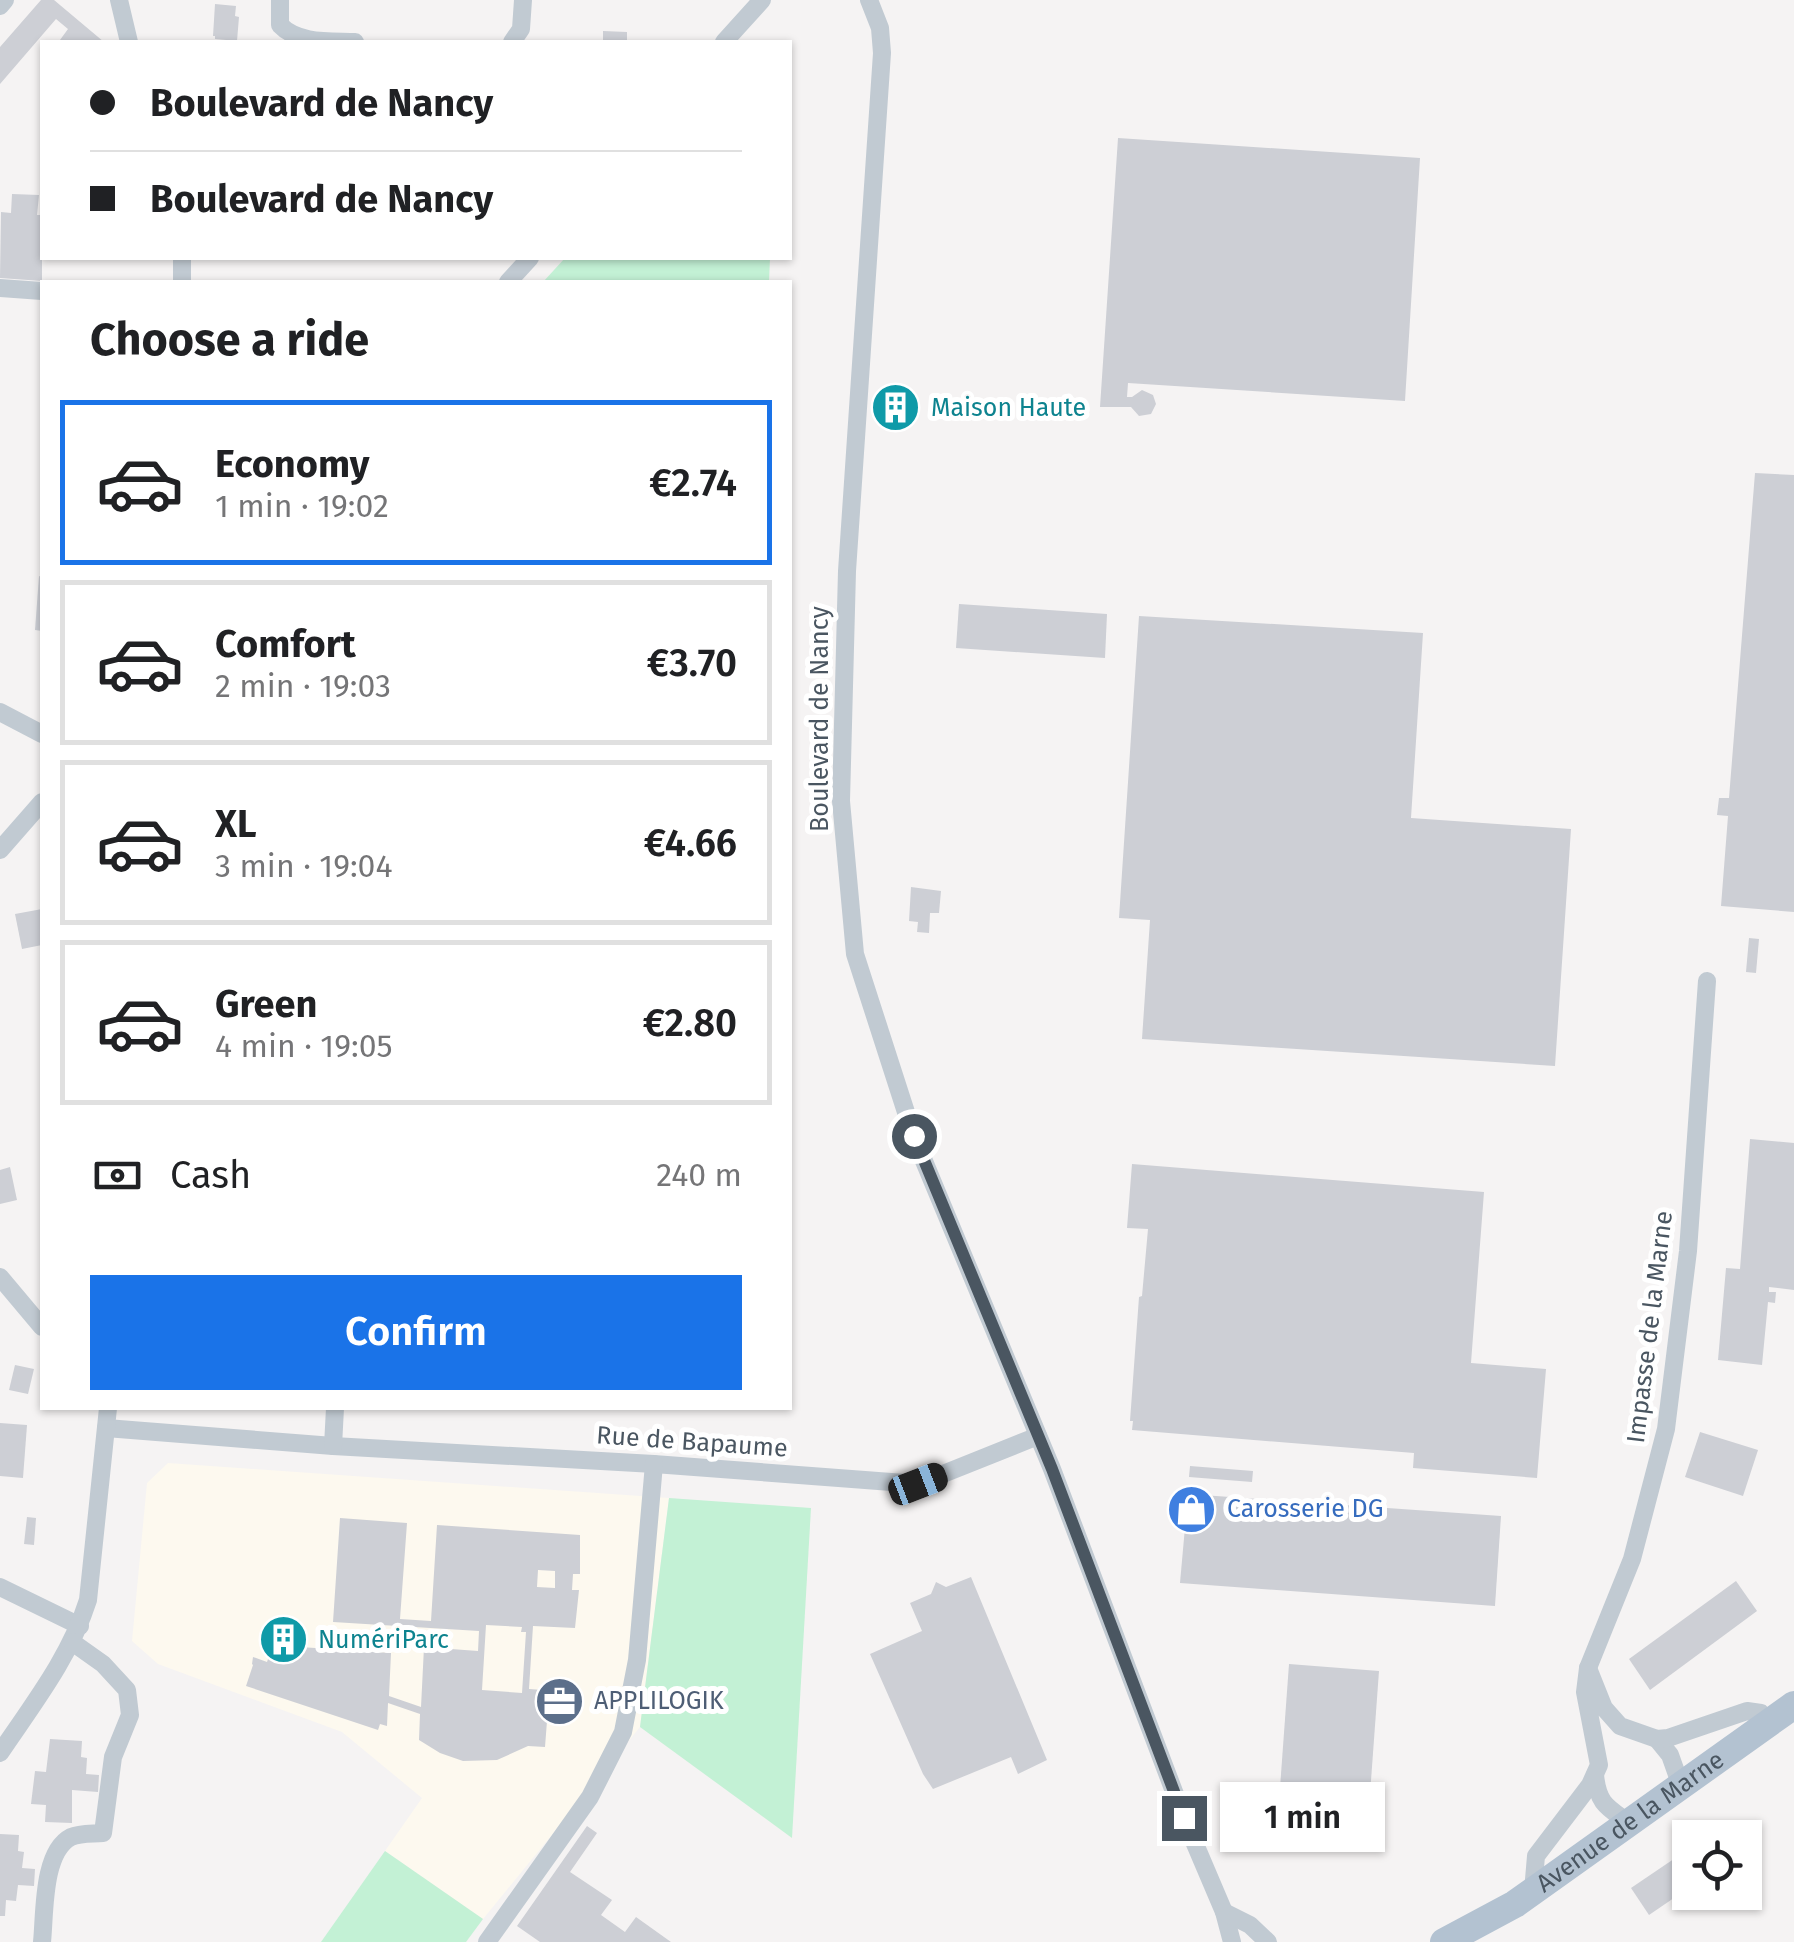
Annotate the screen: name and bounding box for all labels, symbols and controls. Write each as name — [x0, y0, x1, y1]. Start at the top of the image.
text: Boulevard de Nancy — [150, 80, 493, 126]
text: Boulevard de Nancy — [150, 176, 493, 222]
text: Choose a ride — [90, 313, 369, 367]
building icon: Maison Haute — [870, 382, 922, 434]
place label: Maison Haute — [931, 393, 1086, 423]
icon: car — [95, 438, 185, 528]
text: Economy — [215, 441, 370, 487]
text: €2.74 — [649, 460, 737, 506]
text: 1 min · 19:02 — [215, 487, 389, 525]
street label: Boulevard de Nancy — [805, 605, 835, 832]
icon: car — [95, 618, 185, 708]
text: Comfort — [215, 621, 356, 667]
text: €3.70 — [647, 640, 737, 686]
text: 2 min · 19:03 — [215, 667, 391, 705]
icon: car — [95, 798, 185, 888]
text: XL — [215, 801, 257, 847]
text: €4.66 — [644, 820, 737, 866]
text: 3 min · 19:04 — [215, 847, 393, 885]
icon: car — [95, 978, 185, 1068]
text: Green — [215, 981, 318, 1027]
text: €2.80 — [643, 1000, 737, 1046]
text: 4 min · 19:05 — [215, 1027, 393, 1065]
route start — [892, 1114, 937, 1159]
icon: cash — [90, 1148, 145, 1203]
text: Cash — [170, 1152, 251, 1198]
text: 240 m — [656, 1156, 742, 1194]
street label: Impasse de la Marne — [1621, 1209, 1679, 1445]
button: Confirm — [90, 1275, 742, 1390]
street label: Rue de Bapaume — [595, 1420, 789, 1464]
car — [885, 1459, 951, 1509]
shop icon: Carosserie DG — [1166, 1483, 1218, 1535]
place label: Carosserie DG — [1227, 1494, 1383, 1524]
building icon: NumériParc — [257, 1614, 309, 1666]
place label: NumériParc — [318, 1625, 449, 1655]
office icon: APPLILOGIK — [533, 1675, 585, 1727]
place label: APPLILOGIK — [594, 1686, 724, 1716]
street label: Avenue de la Marne — [1531, 1745, 1730, 1899]
callout: 1 min — [1219, 1783, 1384, 1853]
route end — [1162, 1796, 1207, 1841]
text: 1 min — [1264, 1798, 1341, 1836]
map controls — [1672, 1820, 1762, 1910]
button: locate — [1672, 1820, 1762, 1910]

